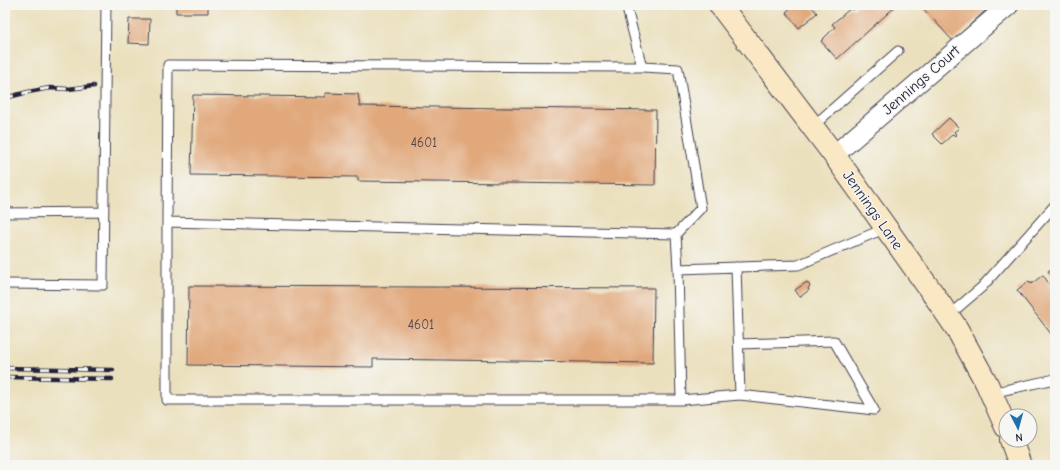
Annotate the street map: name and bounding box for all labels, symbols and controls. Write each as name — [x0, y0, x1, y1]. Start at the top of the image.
street label: Jennings Court — [879, 41, 964, 119]
house number: 4601 — [411, 135, 437, 150]
street label: Jennings Lane — [839, 167, 907, 254]
house number: 4601 — [408, 317, 434, 332]
north arrow — [998, 408, 1038, 448]
text: N — [1015, 431, 1023, 444]

